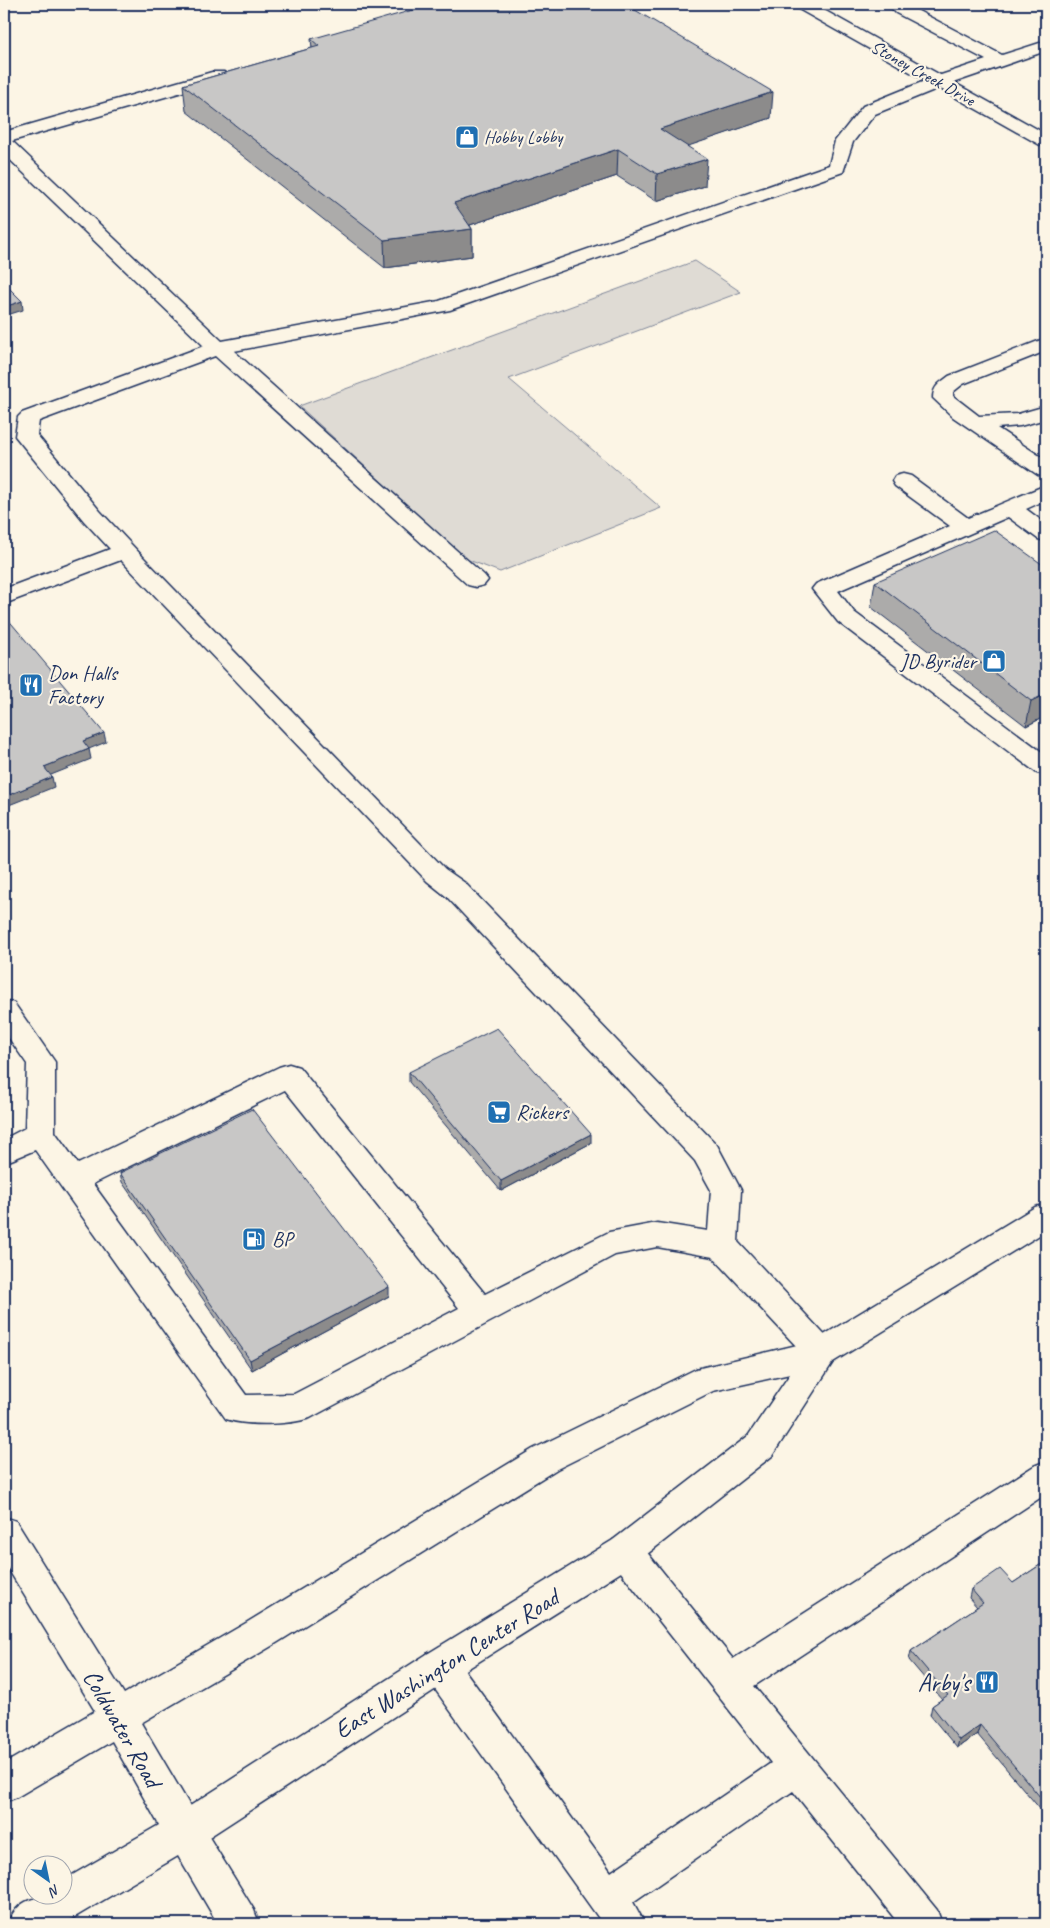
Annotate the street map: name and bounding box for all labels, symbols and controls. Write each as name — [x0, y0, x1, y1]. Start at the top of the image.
street label: Stoney Creek Drive — [867, 35, 980, 111]
shop icon: Hobby Lobby — [454, 124, 480, 150]
place label: Hobby Lobby — [484, 126, 564, 148]
place label: JD Byrider — [899, 648, 978, 674]
shop icon: JD Byrider — [981, 648, 1007, 674]
place label: Don Halls Factory — [48, 660, 119, 710]
restaurant icon: Don Halls Factory — [18, 672, 44, 698]
supermarket icon: Rickers — [486, 1099, 512, 1125]
place label: Rickers — [516, 1099, 570, 1125]
fuel station icon: BP — [241, 1226, 267, 1252]
place label: BP — [272, 1226, 296, 1252]
street label: East Washington Center Road — [328, 1580, 567, 1746]
street label: Coldwater Road — [76, 1664, 170, 1796]
place label: Arby's — [918, 1667, 972, 1699]
restaurant icon: Arby's — [974, 1669, 1000, 1695]
north arrow — [22, 1856, 72, 1906]
text: N — [45, 1881, 63, 1901]

